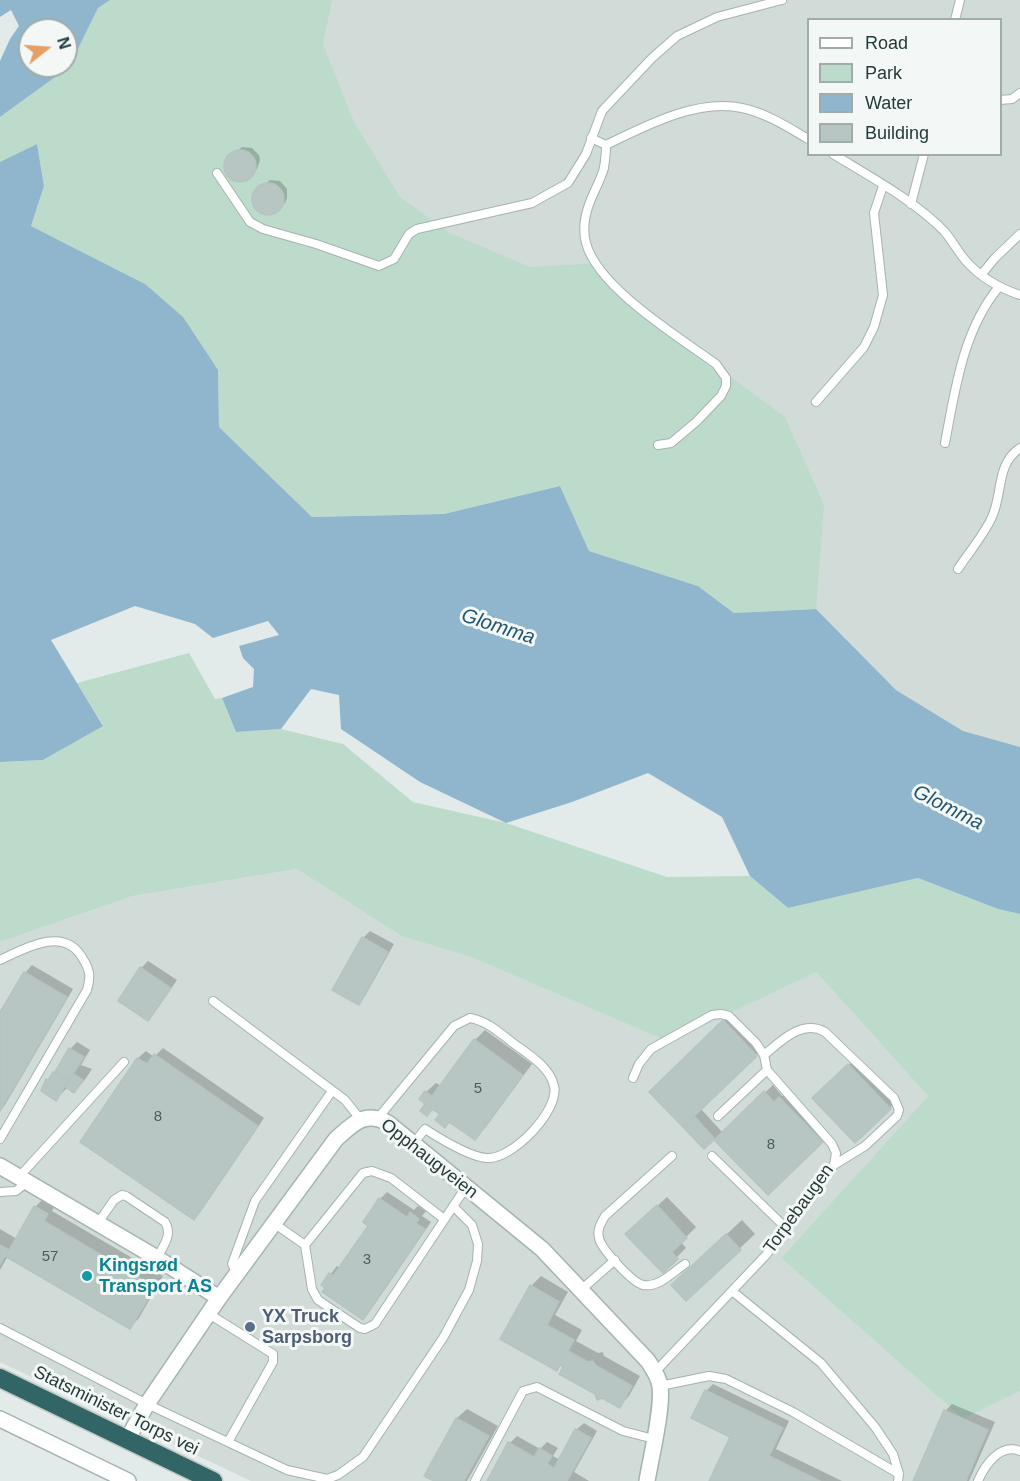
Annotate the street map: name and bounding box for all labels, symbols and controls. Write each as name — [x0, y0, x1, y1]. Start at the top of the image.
north arrow — [18, 18, 78, 78]
legend — [807, 18, 1002, 156]
text: Road — [865, 33, 908, 53]
text: N — [54, 35, 74, 51]
text: Park — [865, 63, 902, 83]
text: Water — [865, 93, 912, 113]
text: Building — [865, 123, 929, 143]
water label: Glomma — [458, 604, 538, 650]
water label: Glomma — [909, 780, 987, 836]
house number: 5 — [474, 1080, 482, 1098]
house number: 8 — [154, 1108, 162, 1126]
street label: Opphaugveien — [376, 1114, 482, 1204]
house number: 8 — [767, 1136, 775, 1154]
street label: Torpebaugen — [759, 1160, 839, 1258]
house number: 57 — [42, 1248, 58, 1266]
house number: 3 — [363, 1251, 371, 1269]
place label: Kingsrød Transport AS — [99, 1255, 212, 1298]
marker: Kingsrød Transport AS — [80, 1269, 94, 1283]
place label: YX Truck Sarpsborg — [262, 1306, 352, 1348]
marker: YX Truck Sarpsborg — [243, 1320, 257, 1334]
street label: Statsminister Torps vei — [30, 1362, 202, 1460]

